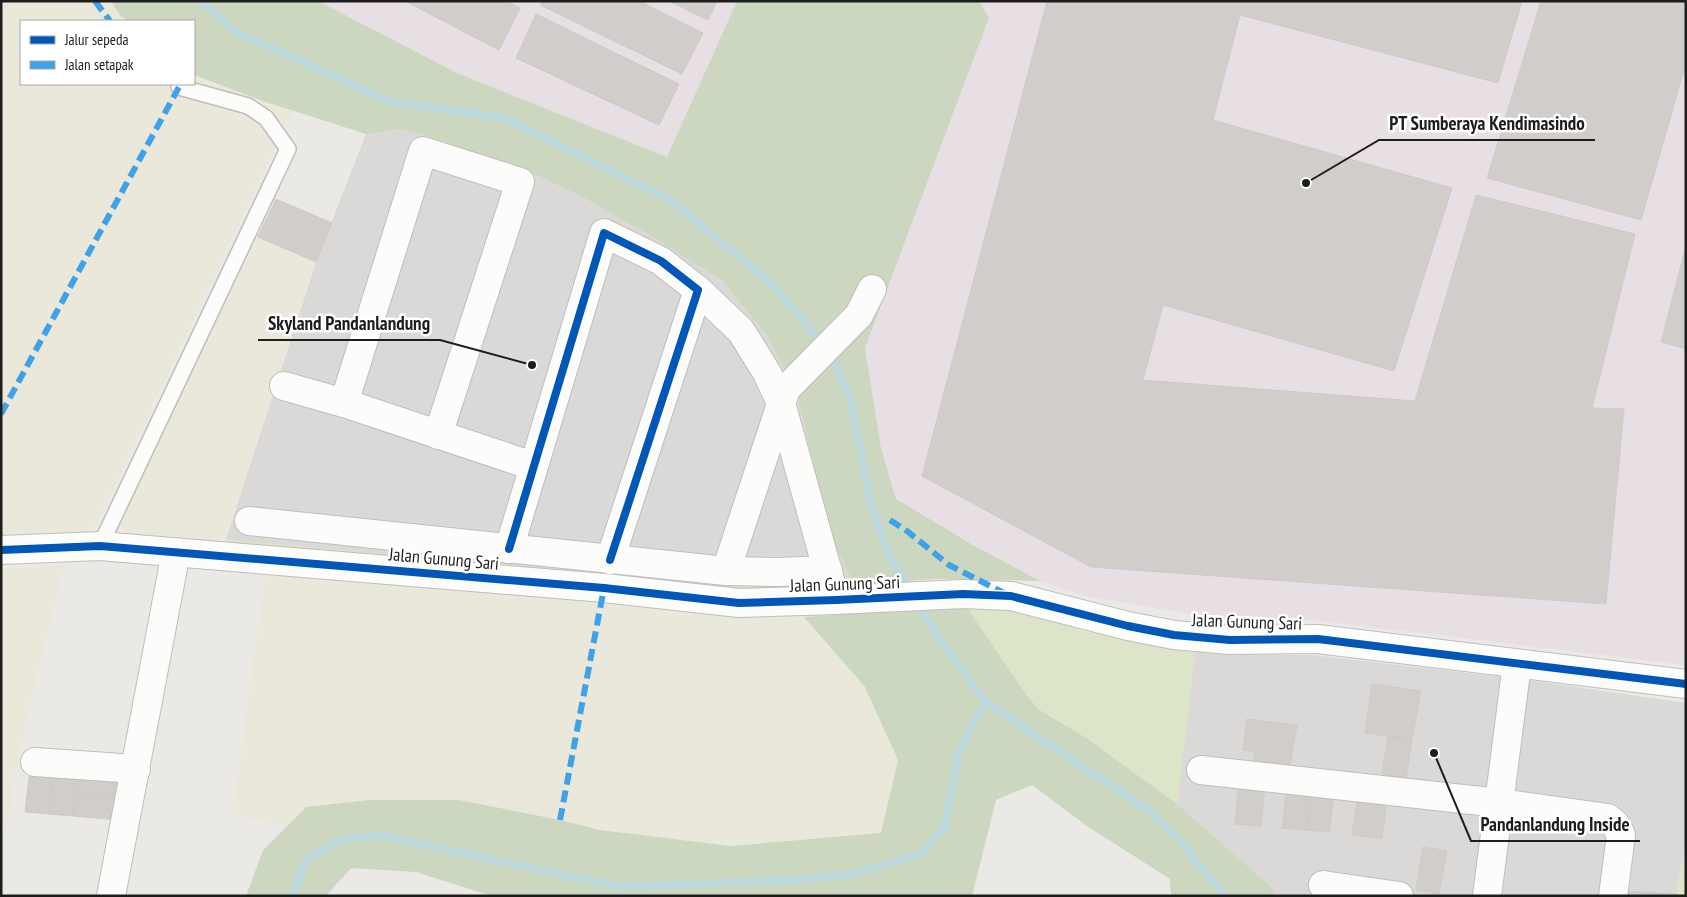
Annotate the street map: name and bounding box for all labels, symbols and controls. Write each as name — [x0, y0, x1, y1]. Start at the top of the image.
legend — [20, 20, 195, 85]
text: Jalur sepeda — [64, 30, 128, 49]
text: Jalan setapak — [64, 55, 134, 74]
callout: PT Sumberaya Kendimasindo — [1379, 106, 1595, 140]
text: PT Sumberaya Kendimasindo — [1389, 111, 1585, 135]
callout: Skyland Pandanlandung — [258, 306, 440, 340]
text: Skyland Pandanlandung — [268, 311, 430, 335]
street label: Jalan Gunung Sari — [387, 542, 500, 575]
street label: Jalan Gunung Sari — [788, 570, 900, 597]
street label: Jalan Gunung Sari — [1191, 608, 1303, 635]
callout: Pandanlandung Inside — [1471, 807, 1640, 841]
text: Pandanlandung Inside — [1480, 812, 1630, 836]

